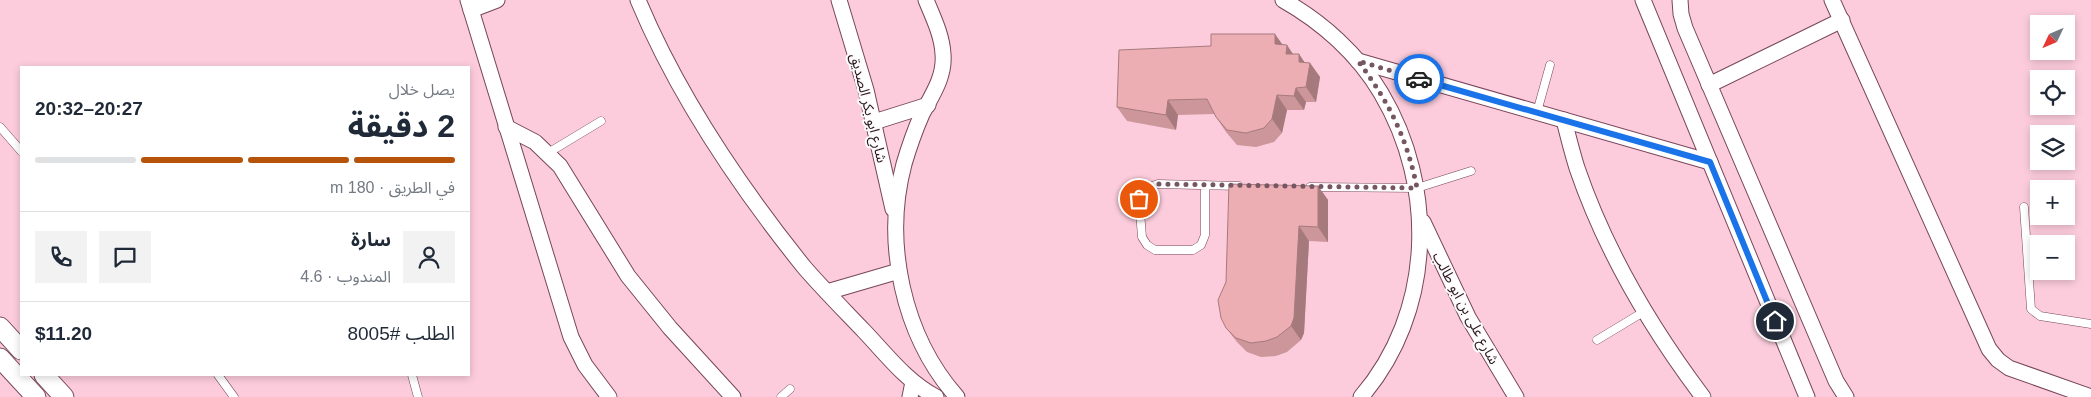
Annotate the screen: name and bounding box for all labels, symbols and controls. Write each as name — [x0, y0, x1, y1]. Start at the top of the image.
north arrow — [2030, 15, 2075, 60]
map controls — [2030, 15, 2075, 280]
street label: شارع ابو بكر الصديق — [845, 52, 890, 165]
courier — [1394, 54, 1444, 104]
icon: car — [1405, 65, 1433, 93]
button: locate — [2030, 70, 2075, 115]
text: يصل خلال — [389, 81, 455, 98]
text: 20:27–20:32 — [35, 98, 143, 119]
text: 2 دقيقة — [348, 108, 455, 144]
button: layers — [2030, 125, 2075, 170]
pin — [1118, 178, 1160, 220]
text: في الطريق · 180 m — [330, 179, 455, 196]
button: + — [2030, 180, 2075, 225]
icon: bag — [1125, 185, 1153, 213]
text: سارة — [351, 229, 391, 250]
button: phone — [35, 231, 87, 283]
button: chat — [99, 231, 151, 283]
button: person — [403, 231, 455, 283]
button: − — [2030, 235, 2075, 280]
street label: شارع على بن ابو طالب — [1427, 249, 1502, 368]
text: المندوب · 4.6 — [300, 268, 391, 285]
pin — [1754, 300, 1796, 342]
icon: home — [1761, 307, 1789, 335]
text: $11.20 — [35, 323, 92, 344]
text: الطلب #8005 — [347, 323, 455, 344]

